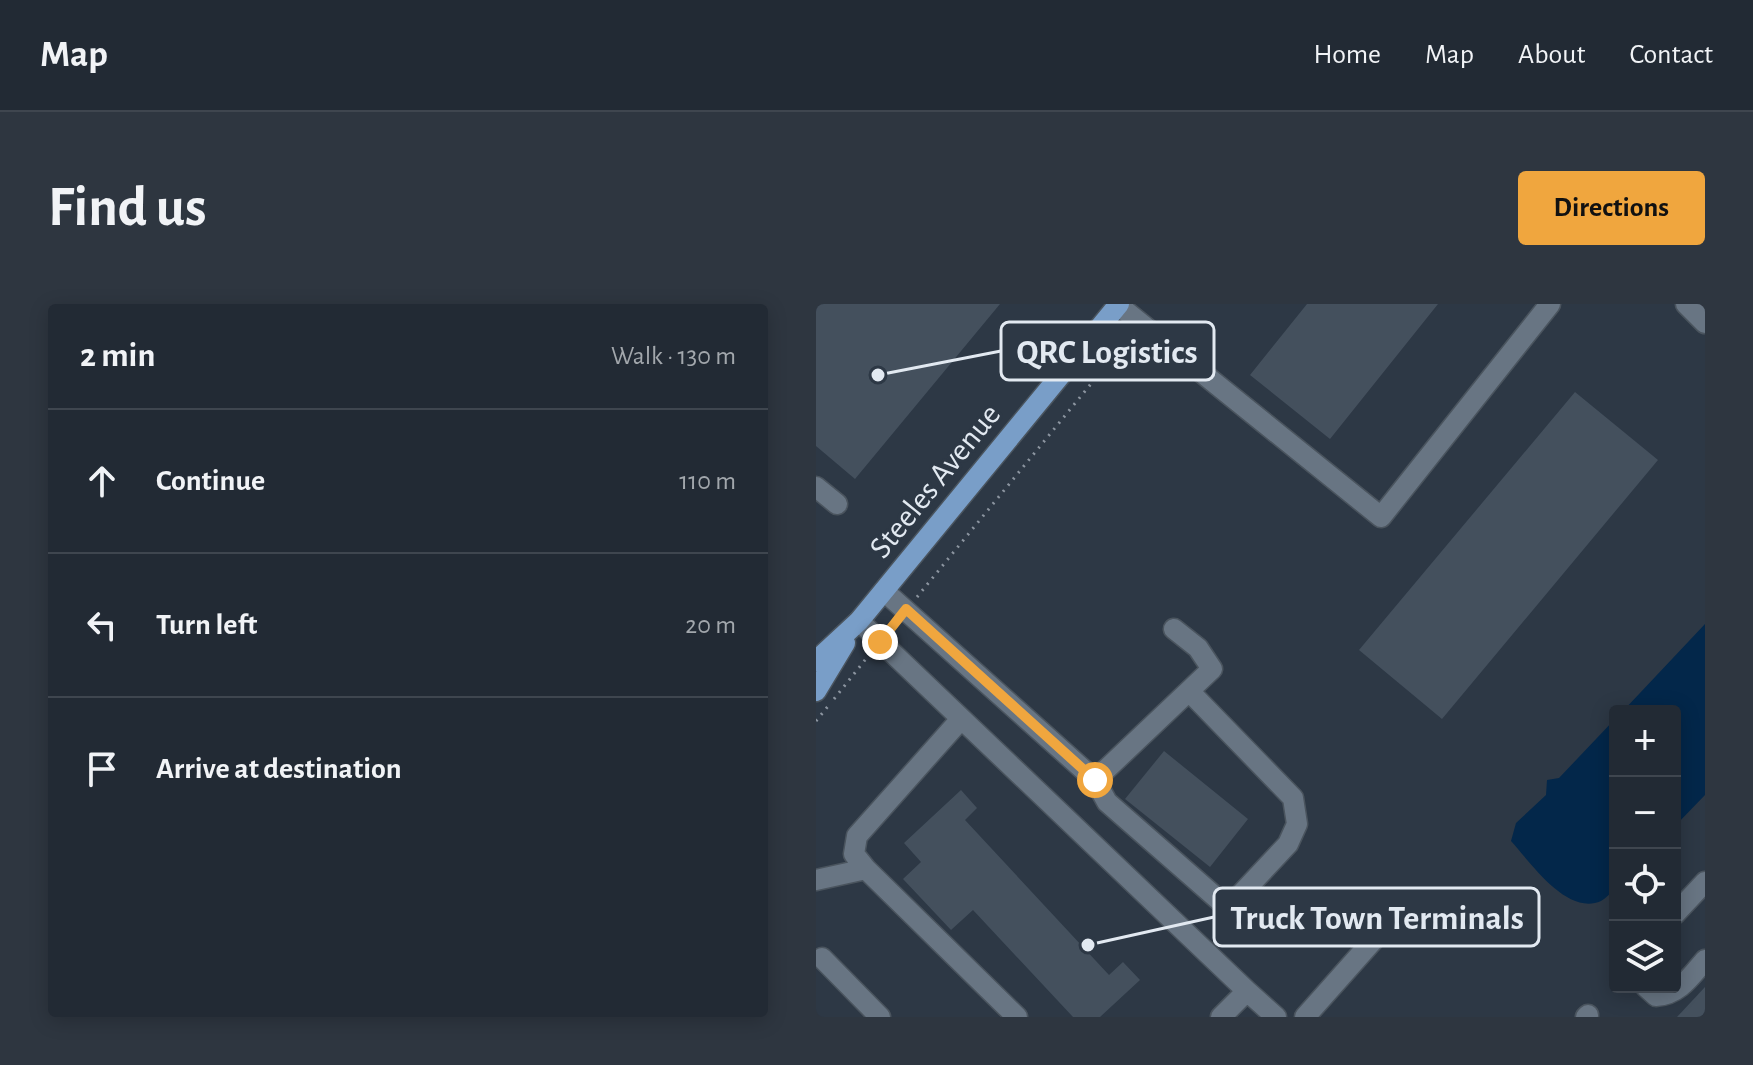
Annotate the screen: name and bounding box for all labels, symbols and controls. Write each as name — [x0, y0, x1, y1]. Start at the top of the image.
text: Map — [40, 36, 108, 74]
text: Home — [1314, 41, 1381, 69]
text: Map — [1425, 41, 1474, 69]
text: About — [1518, 41, 1586, 69]
text: Contact — [1630, 41, 1713, 69]
button: Directions — [1518, 171, 1705, 245]
text: Find us — [48, 180, 206, 236]
callout: QRC Logistics — [1001, 322, 1214, 380]
text: QRC Logistics — [1016, 336, 1198, 370]
text: 2 min — [80, 339, 155, 373]
text: Walk · 130 m — [611, 343, 736, 369]
street label: Steeles Avenue — [864, 398, 1006, 564]
icon: ahead — [80, 459, 124, 503]
text: Continue — [156, 466, 265, 496]
text: 110 m — [679, 468, 736, 494]
icon: left — [80, 603, 124, 647]
text: Turn left — [156, 610, 257, 640]
text: 20 m — [685, 612, 736, 638]
route end — [862, 624, 898, 660]
map controls — [1609, 705, 1681, 993]
button: + — [1609, 705, 1681, 777]
icon: arrive — [80, 747, 124, 791]
text: Arrive at destination — [156, 754, 402, 784]
route start — [1077, 762, 1113, 798]
button: − — [1609, 777, 1681, 849]
button: locate — [1609, 849, 1681, 921]
callout: Truck Town Terminals — [1214, 888, 1539, 946]
text: Truck Town Terminals — [1230, 902, 1524, 936]
button: layers — [1609, 921, 1681, 993]

